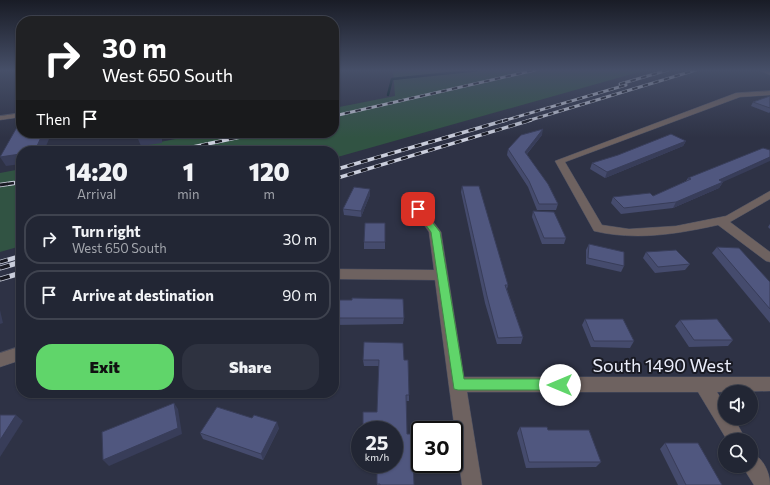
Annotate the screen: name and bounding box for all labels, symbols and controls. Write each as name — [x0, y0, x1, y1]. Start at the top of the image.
text: 30 m — [102, 30, 167, 64]
icon: right — [36, 32, 88, 84]
text: West 650 South — [102, 64, 233, 86]
icon: arrive — [79, 108, 101, 130]
text: Then — [36, 110, 71, 128]
text: 14:20 — [65, 157, 128, 186]
text: 1 — [183, 157, 194, 186]
text: 120 — [249, 157, 290, 186]
text: Arrival — [77, 186, 116, 202]
text: min — [177, 186, 199, 202]
text: m — [264, 186, 275, 202]
pin — [401, 192, 435, 226]
icon: arrive — [407, 198, 429, 220]
text: Turn right — [72, 222, 141, 240]
icon: right — [38, 228, 60, 250]
text: 30 m — [283, 230, 317, 248]
text: West 650 South — [72, 240, 167, 256]
icon: arrive — [38, 284, 60, 306]
text: Arrive at destination — [72, 286, 214, 304]
text: 90 m — [282, 286, 317, 304]
button: Exit — [36, 344, 174, 390]
button: Share — [182, 344, 319, 390]
street label: South 1490 West — [592, 354, 732, 376]
position arrow — [539, 364, 581, 406]
map controls — [718, 385, 758, 473]
button: sound — [718, 385, 758, 425]
speed limit sign: 30 — [411, 421, 463, 473]
text: 25 — [365, 430, 389, 454]
button: search — [718, 433, 758, 473]
text: km/h — [365, 451, 389, 463]

